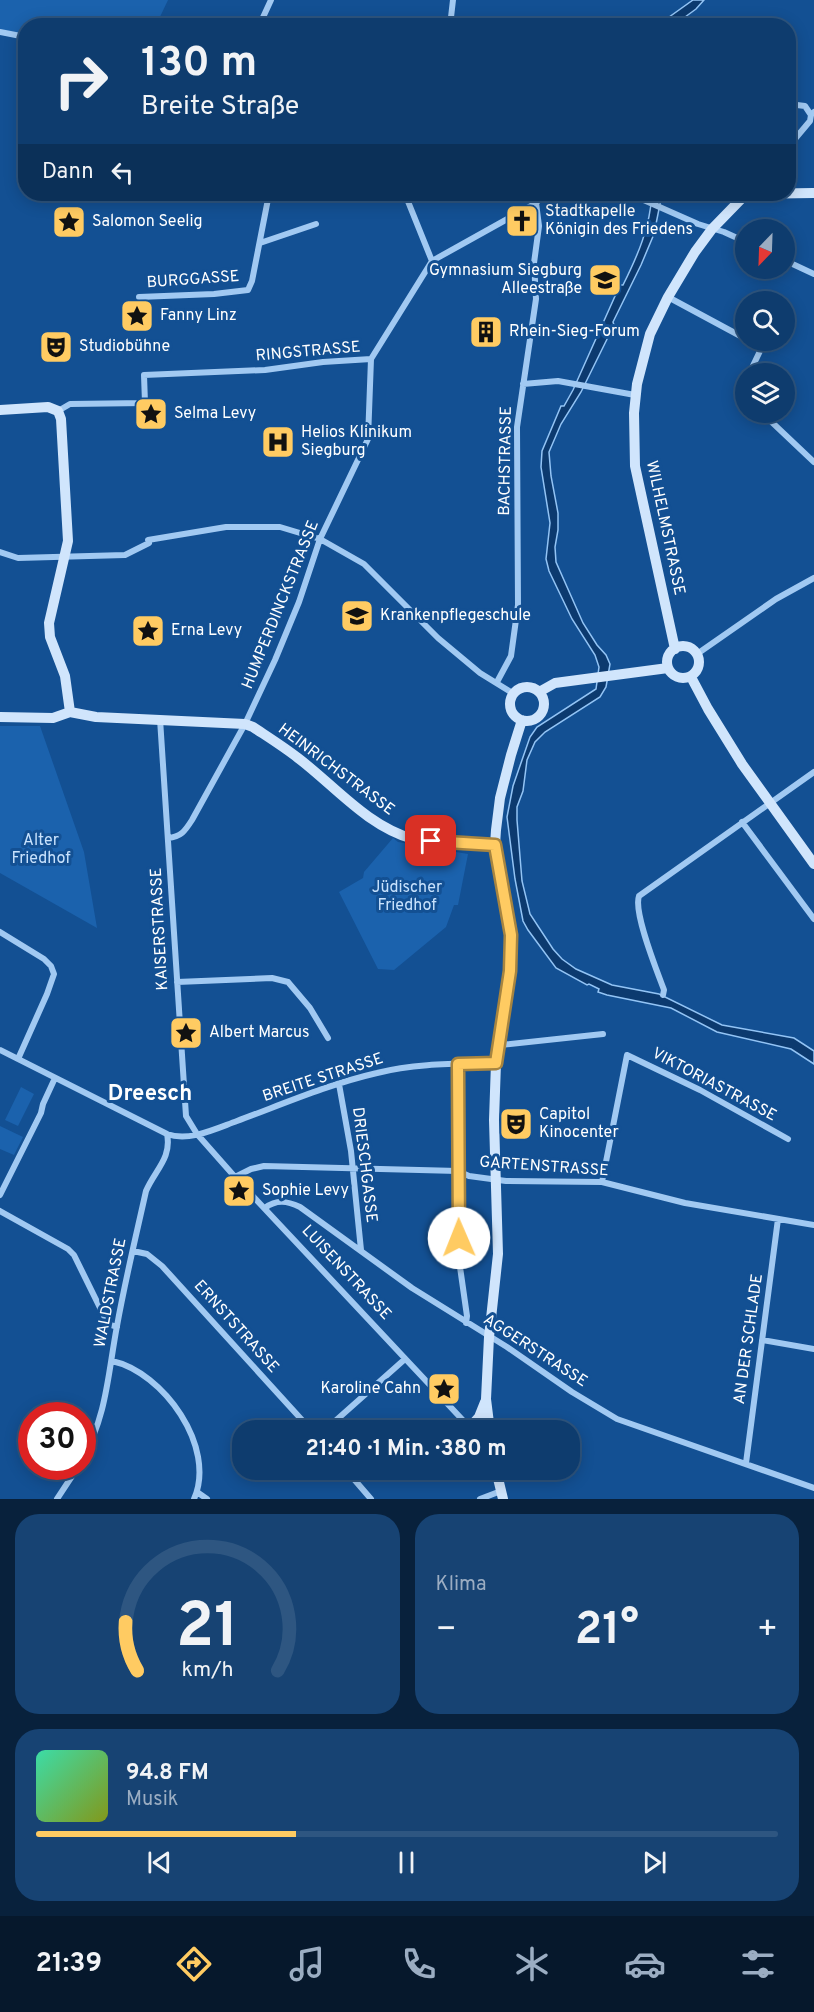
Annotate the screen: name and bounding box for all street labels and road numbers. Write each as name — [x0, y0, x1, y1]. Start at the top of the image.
street label: BURGGASSE — [146, 267, 240, 293]
street label: RINGSTRASSE — [255, 337, 361, 367]
street label: BACHSTRASSE — [495, 406, 517, 516]
street label: WILHELMSTRASSE — [641, 459, 689, 597]
street label: HUMPERDINCKSTRASSE — [238, 518, 324, 692]
street label: HEINRICHSTRASSE — [274, 720, 398, 820]
street label: KAISERSTRASSE — [147, 867, 173, 991]
street label: VIKTORIASTRASSE — [648, 1044, 780, 1126]
street label: BREITE STRASSE — [260, 1049, 386, 1107]
street label: DRIESCHGASSE — [347, 1106, 381, 1224]
street label: GARTENSTRASSE — [479, 1153, 609, 1181]
street label: LUISENSTRASSE — [297, 1221, 395, 1325]
street label: WALDSTRASSE — [91, 1237, 131, 1349]
street label: AN DER SCHLADE — [730, 1273, 768, 1405]
street label: ERNSTSTRASSE — [189, 1276, 283, 1378]
street label: AGGERSTRASSE — [479, 1310, 591, 1392]

